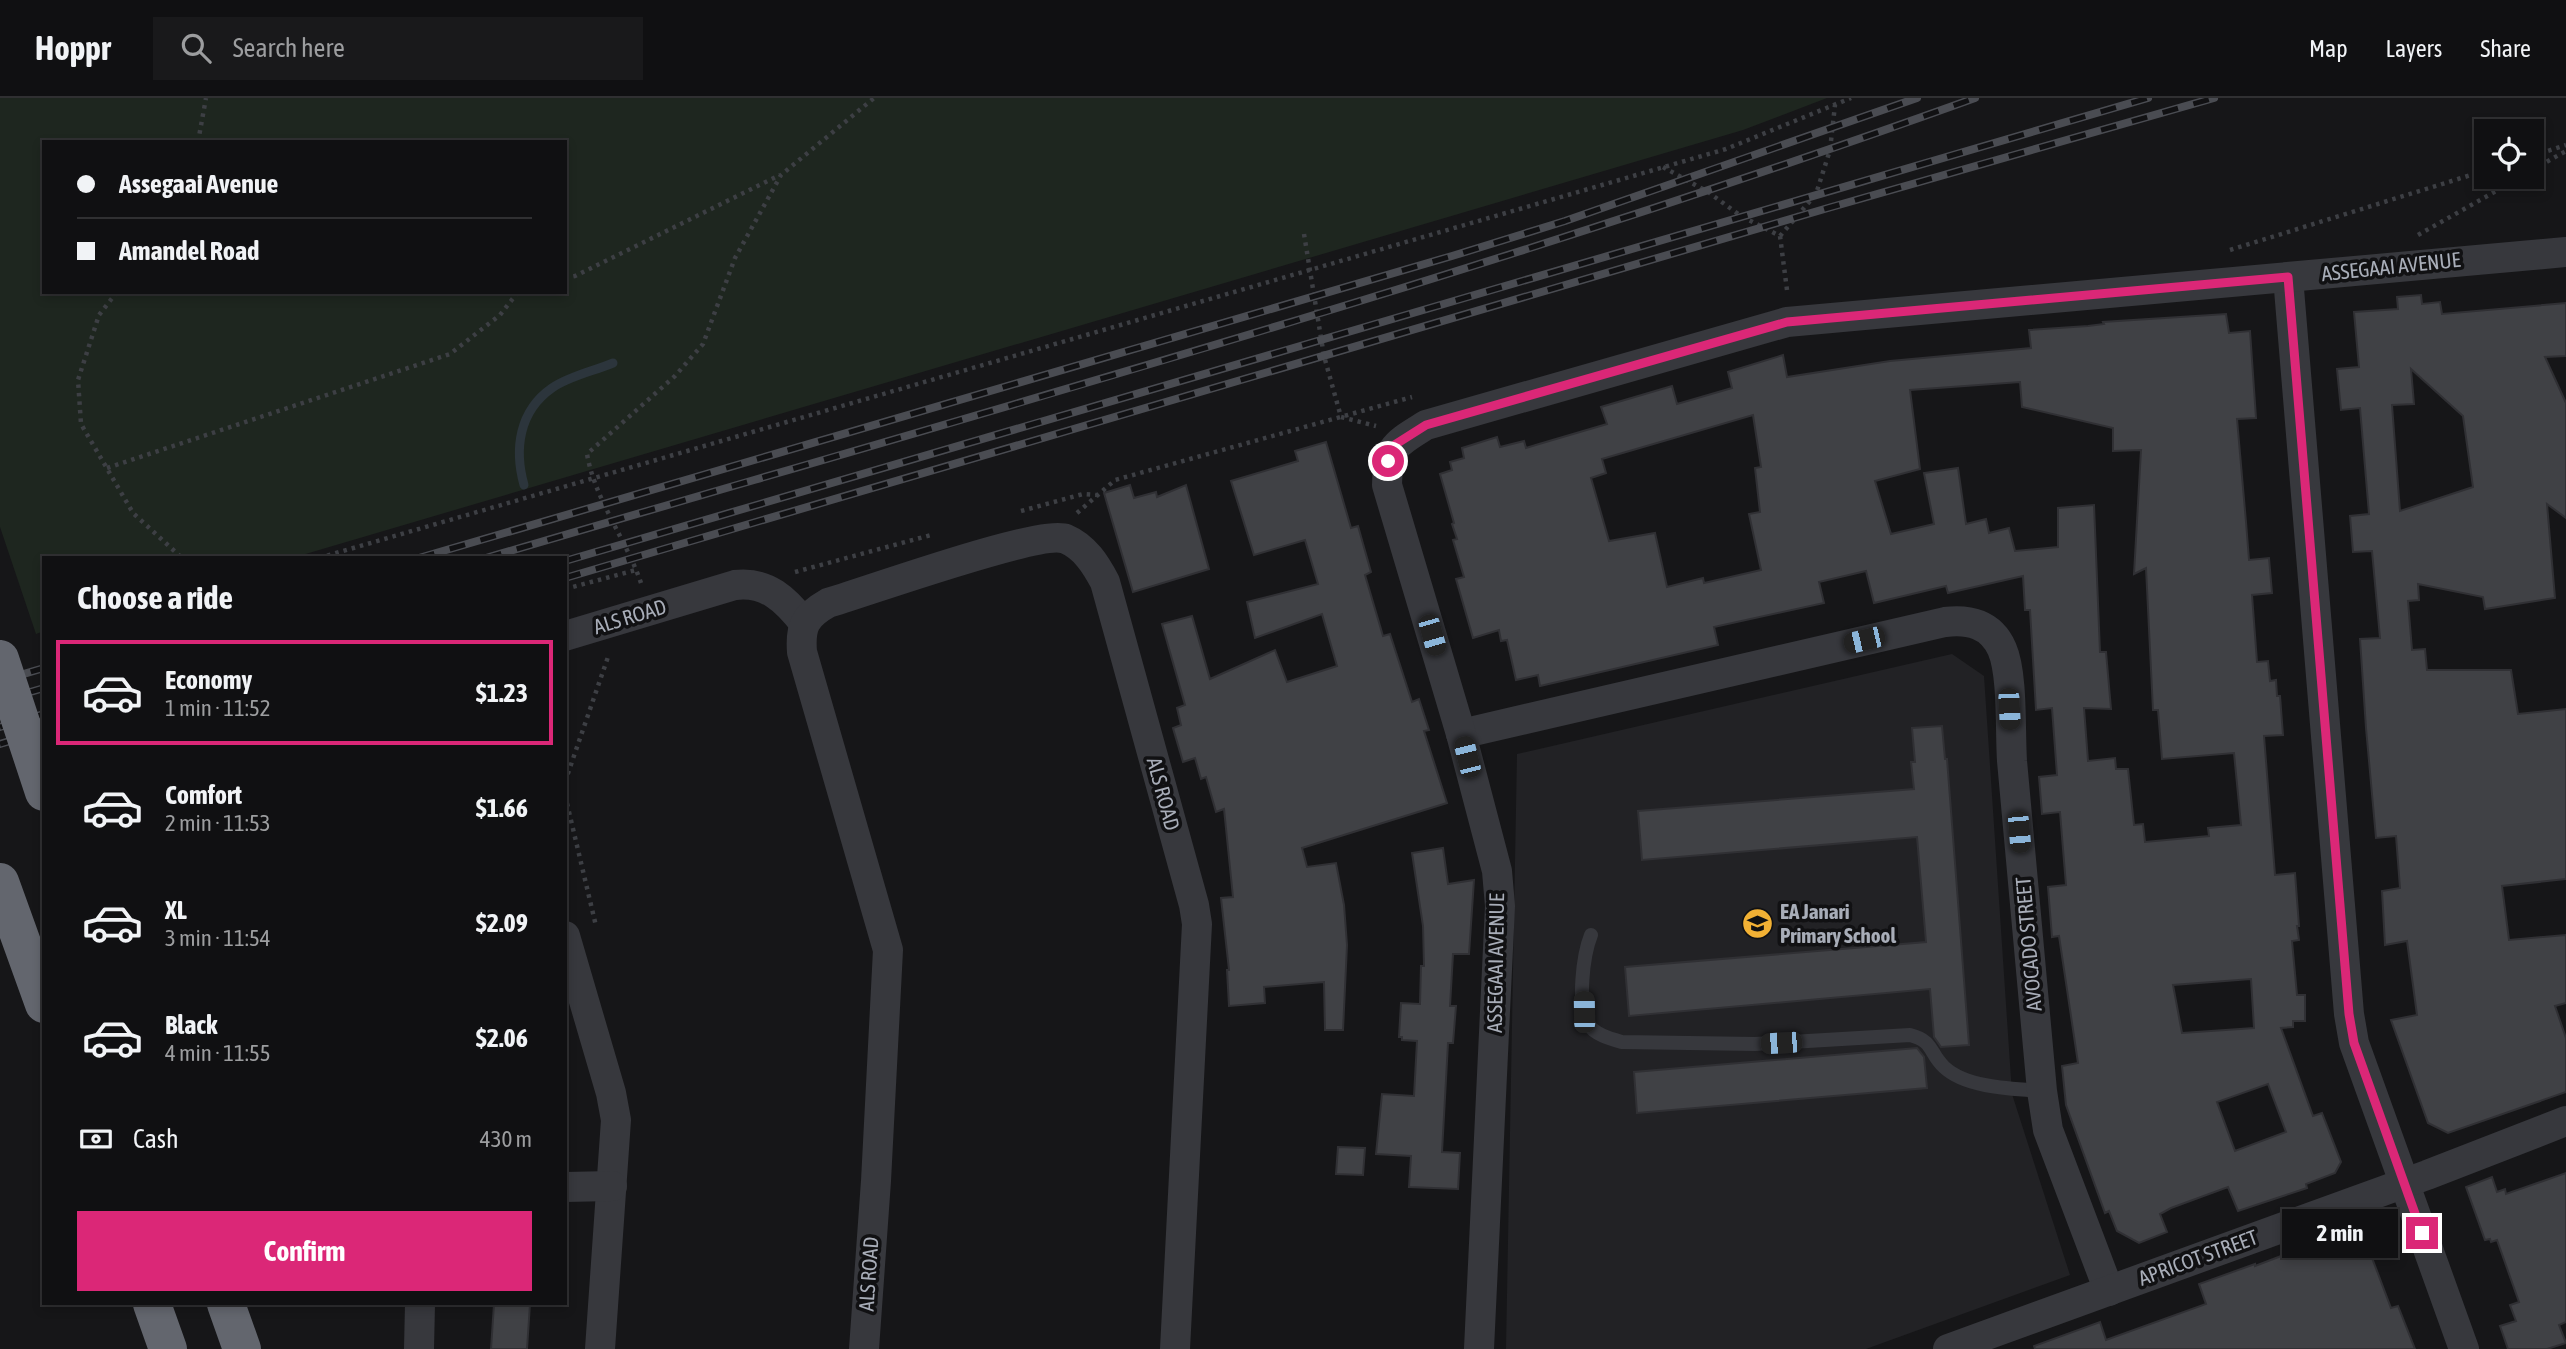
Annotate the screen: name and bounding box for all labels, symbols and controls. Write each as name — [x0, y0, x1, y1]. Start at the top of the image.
search box — [153, 17, 643, 80]
text: Hoppr — [35, 29, 111, 67]
icon: search — [177, 29, 215, 67]
text: Search here — [233, 33, 345, 63]
text: Map — [2309, 35, 2348, 62]
text: Layers — [2386, 35, 2442, 62]
text: Share — [2480, 35, 2531, 62]
map controls — [2474, 119, 2544, 189]
button: locate — [2474, 119, 2544, 189]
text: Assegaai Avenue — [119, 169, 278, 199]
text: Amandel Road — [119, 236, 259, 266]
street label: ASSEGAAI AVENUE — [2320, 247, 2462, 285]
route start — [1372, 445, 1404, 477]
text: Choose a ride — [77, 579, 233, 616]
street label: ALS ROAD — [590, 594, 669, 638]
car — [1417, 612, 1448, 658]
car — [1842, 625, 1887, 655]
icon: car — [81, 661, 144, 724]
text: Economy — [165, 665, 252, 695]
text: $1.23 — [476, 678, 528, 708]
car — [1998, 687, 2021, 731]
text: 1 min · 11:52 — [165, 695, 271, 721]
car — [1452, 734, 1483, 780]
street label: ALS ROAD — [1143, 755, 1185, 833]
icon: car — [81, 776, 144, 839]
text: Comfort — [165, 780, 242, 810]
text: $1.66 — [476, 793, 528, 823]
text: 2 min · 11:53 — [165, 810, 271, 836]
car — [2007, 810, 2032, 854]
street label: AVOCADO STREET — [2010, 876, 2046, 1012]
icon: car — [81, 891, 144, 954]
street label: ASSEGAAI AVENUE — [1482, 893, 1508, 1033]
text: XL — [165, 895, 187, 925]
place label: EA Janari Primary School — [1780, 899, 1896, 947]
school or university icon: EA Janari Primary School — [1740, 907, 1774, 941]
text: $2.09 — [476, 908, 528, 938]
text: 3 min · 11:54 — [165, 925, 271, 951]
car — [1574, 991, 1595, 1033]
icon: car — [81, 1006, 144, 1069]
text: Black — [165, 1010, 217, 1040]
text: $2.06 — [476, 1023, 528, 1053]
car — [1760, 1031, 1803, 1055]
text: 4 min · 11:55 — [165, 1040, 271, 1066]
icon: cash — [77, 1120, 115, 1158]
text: Cash — [133, 1124, 179, 1154]
text: 430 m — [480, 1126, 532, 1152]
callout: 2 min — [2282, 1208, 2398, 1258]
button: Confirm — [77, 1211, 532, 1291]
route end — [2406, 1217, 2438, 1249]
text: 2 min — [2317, 1220, 2363, 1246]
street label: APRICOT STREET — [2135, 1224, 2261, 1290]
street label: ALS ROAD — [853, 1236, 883, 1312]

